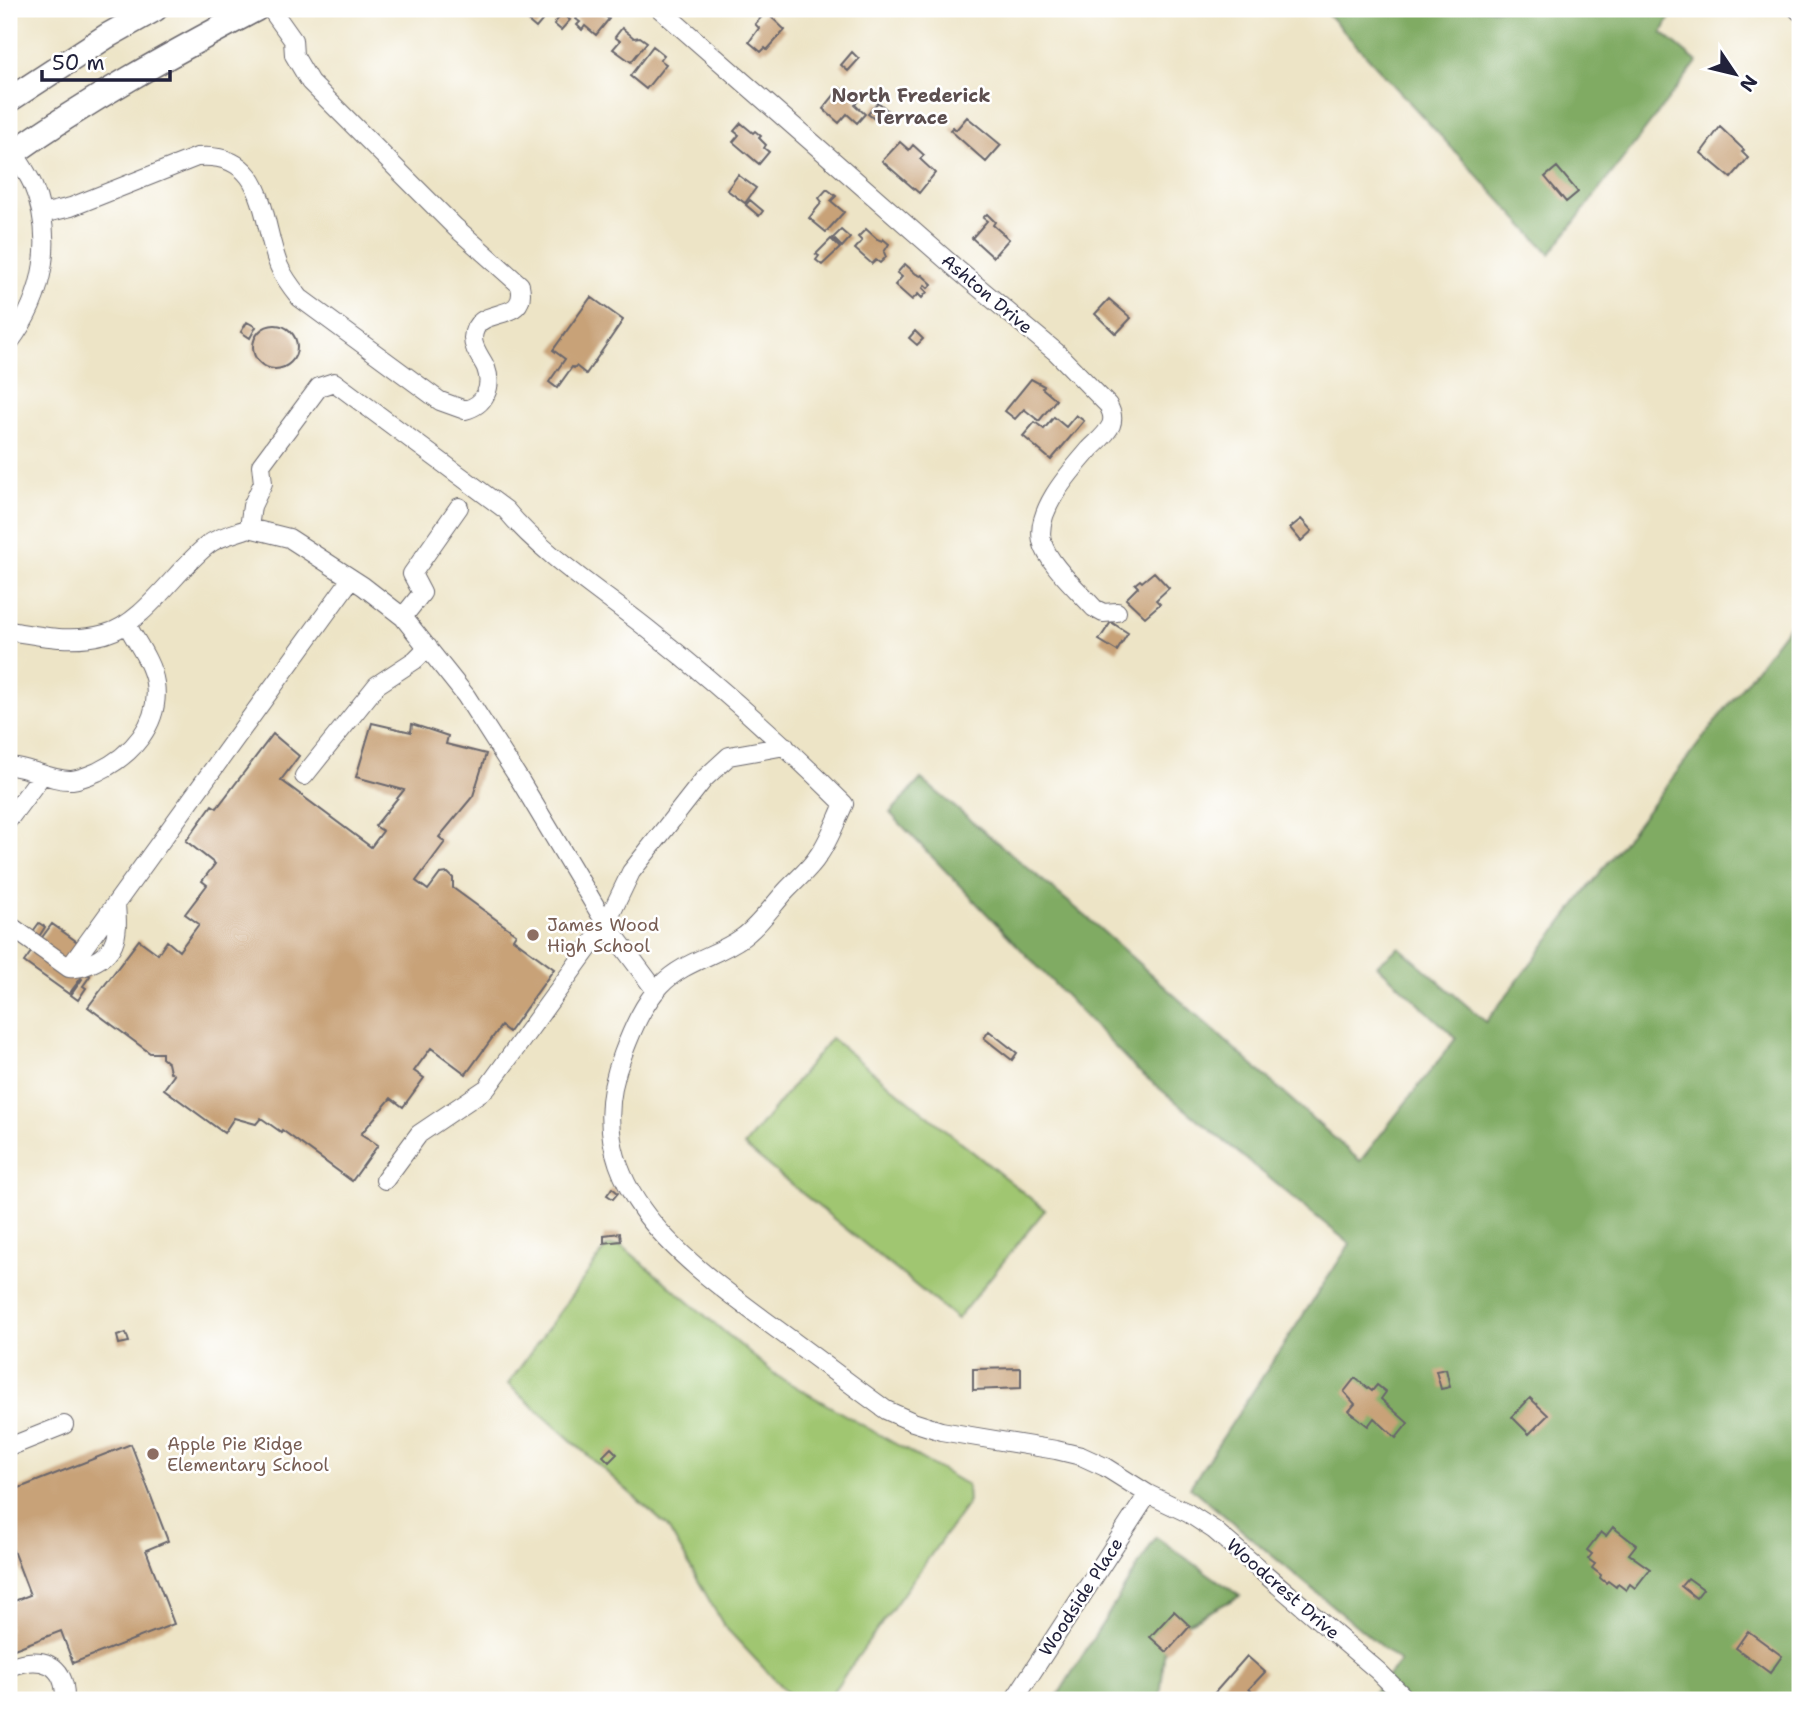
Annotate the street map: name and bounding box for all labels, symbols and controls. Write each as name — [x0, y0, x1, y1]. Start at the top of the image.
scale bar — [42, 38, 170, 82]
north arrow — [1700, 38, 1770, 108]
text: 50 m — [52, 49, 105, 77]
text: N — [1734, 70, 1763, 97]
district label: North Frederick Terrace — [831, 83, 991, 130]
street label: Ashton Drive — [936, 249, 1038, 339]
place label: James Wood High School — [547, 913, 659, 958]
marker: James Wood High School — [525, 927, 541, 943]
place label: Apple Pie Ridge Elementary School — [167, 1432, 330, 1477]
marker: Apple Pie Ridge Elementary School — [145, 1446, 161, 1462]
street label: Woodside Place — [1034, 1533, 1128, 1661]
street label: Woodcrest Drive — [1221, 1533, 1345, 1645]

